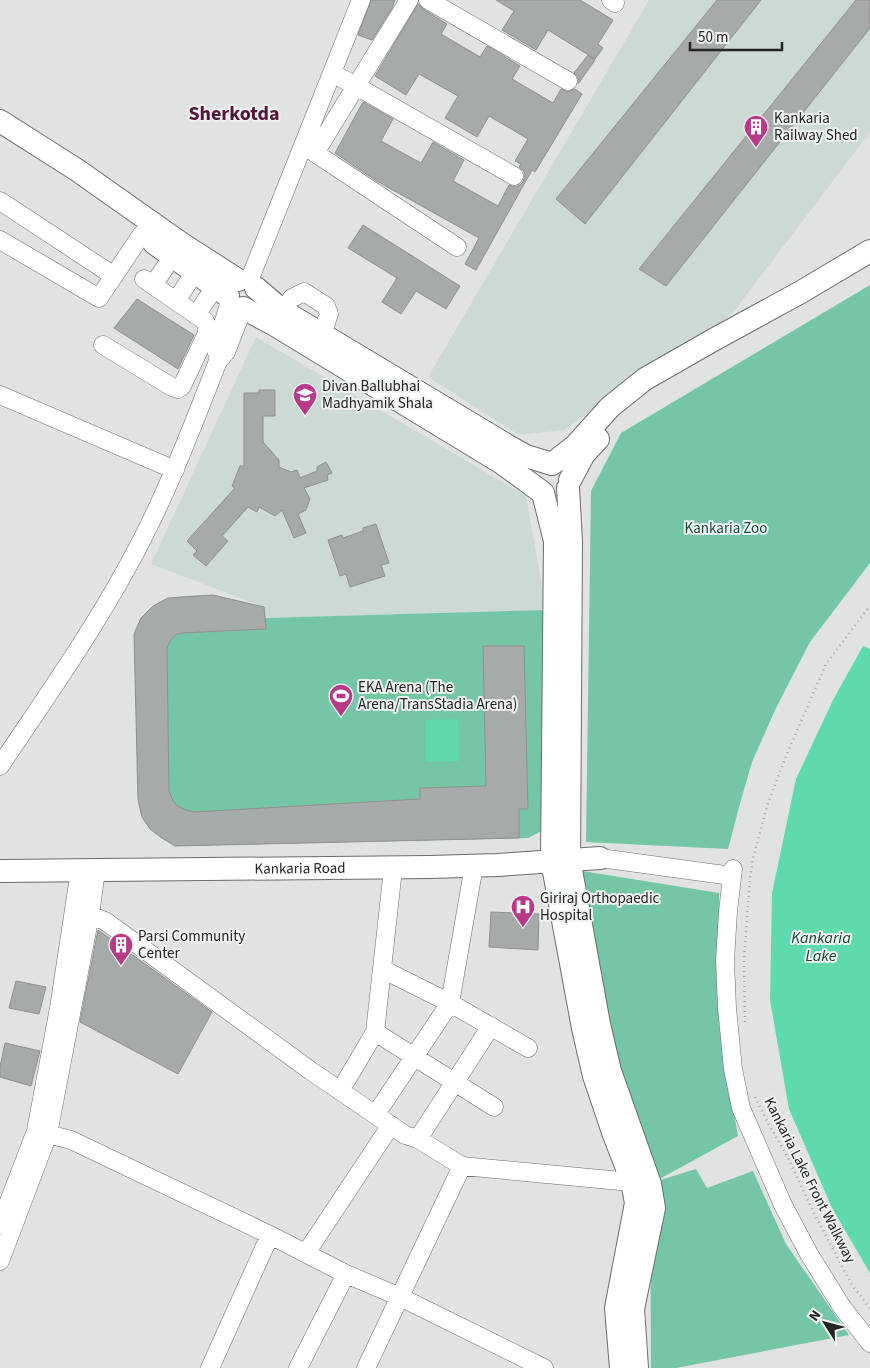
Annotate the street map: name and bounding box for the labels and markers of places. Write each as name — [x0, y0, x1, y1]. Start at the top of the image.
place label: Kankaria Railway Shed — [774, 108, 858, 146]
building icon: Kankaria Railway Shed — [743, 114, 769, 148]
place label: Divan Ballubhai Madhyamik Shala — [322, 376, 433, 414]
school or university icon: Divan Ballubhai Madhyamik Shala — [292, 382, 318, 416]
place label: EKA Arena (The Arena/TransStadia Arena) — [358, 677, 517, 715]
sports icon: EKA Arena (The Arena/TransStadia Arena) — [328, 683, 354, 717]
place label: Giriraj Orthopaedic Hospital — [540, 888, 660, 926]
hospital icon: Giriraj Orthopaedic Hospital — [510, 894, 536, 928]
place label: Parsi Community Center — [138, 926, 245, 964]
building icon: Parsi Community Center — [108, 932, 134, 966]

